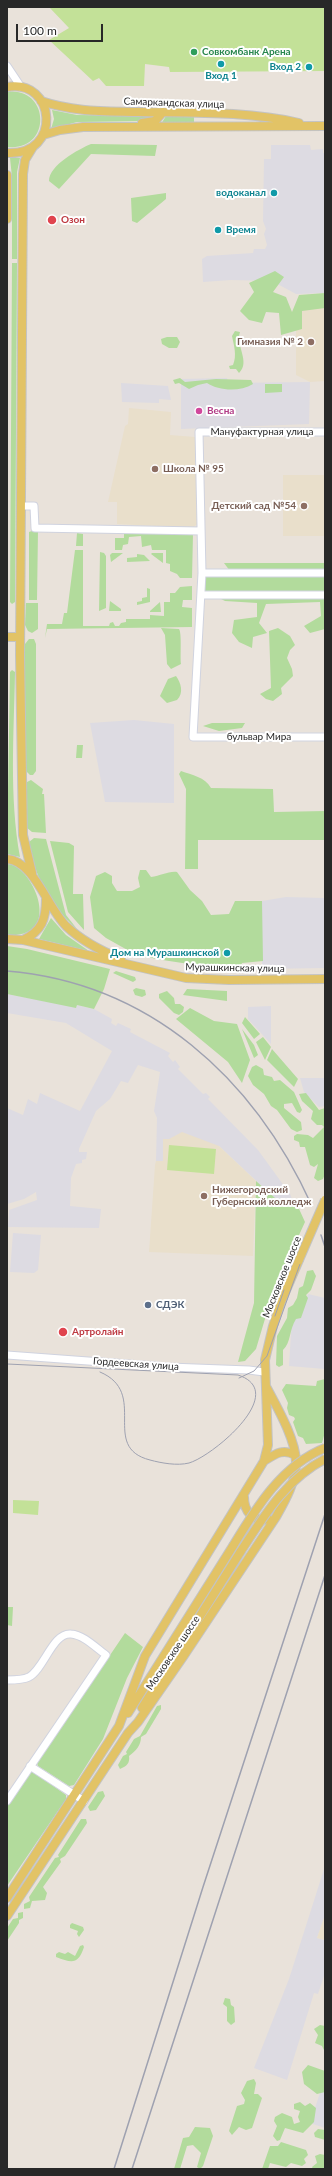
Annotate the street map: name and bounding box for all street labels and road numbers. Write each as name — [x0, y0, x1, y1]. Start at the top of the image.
street label: Самаркандская улица — [123, 95, 225, 111]
street label: Мануфактурная улица — [210, 426, 314, 438]
street label: бульвар Мира — [227, 731, 291, 743]
street label: Мурашкинская улица — [185, 961, 285, 975]
street label: Московское шоссе — [260, 1234, 304, 1320]
street label: Гордеевская улица — [93, 1355, 179, 1373]
street label: Московское шоссе — [144, 1614, 202, 1692]

